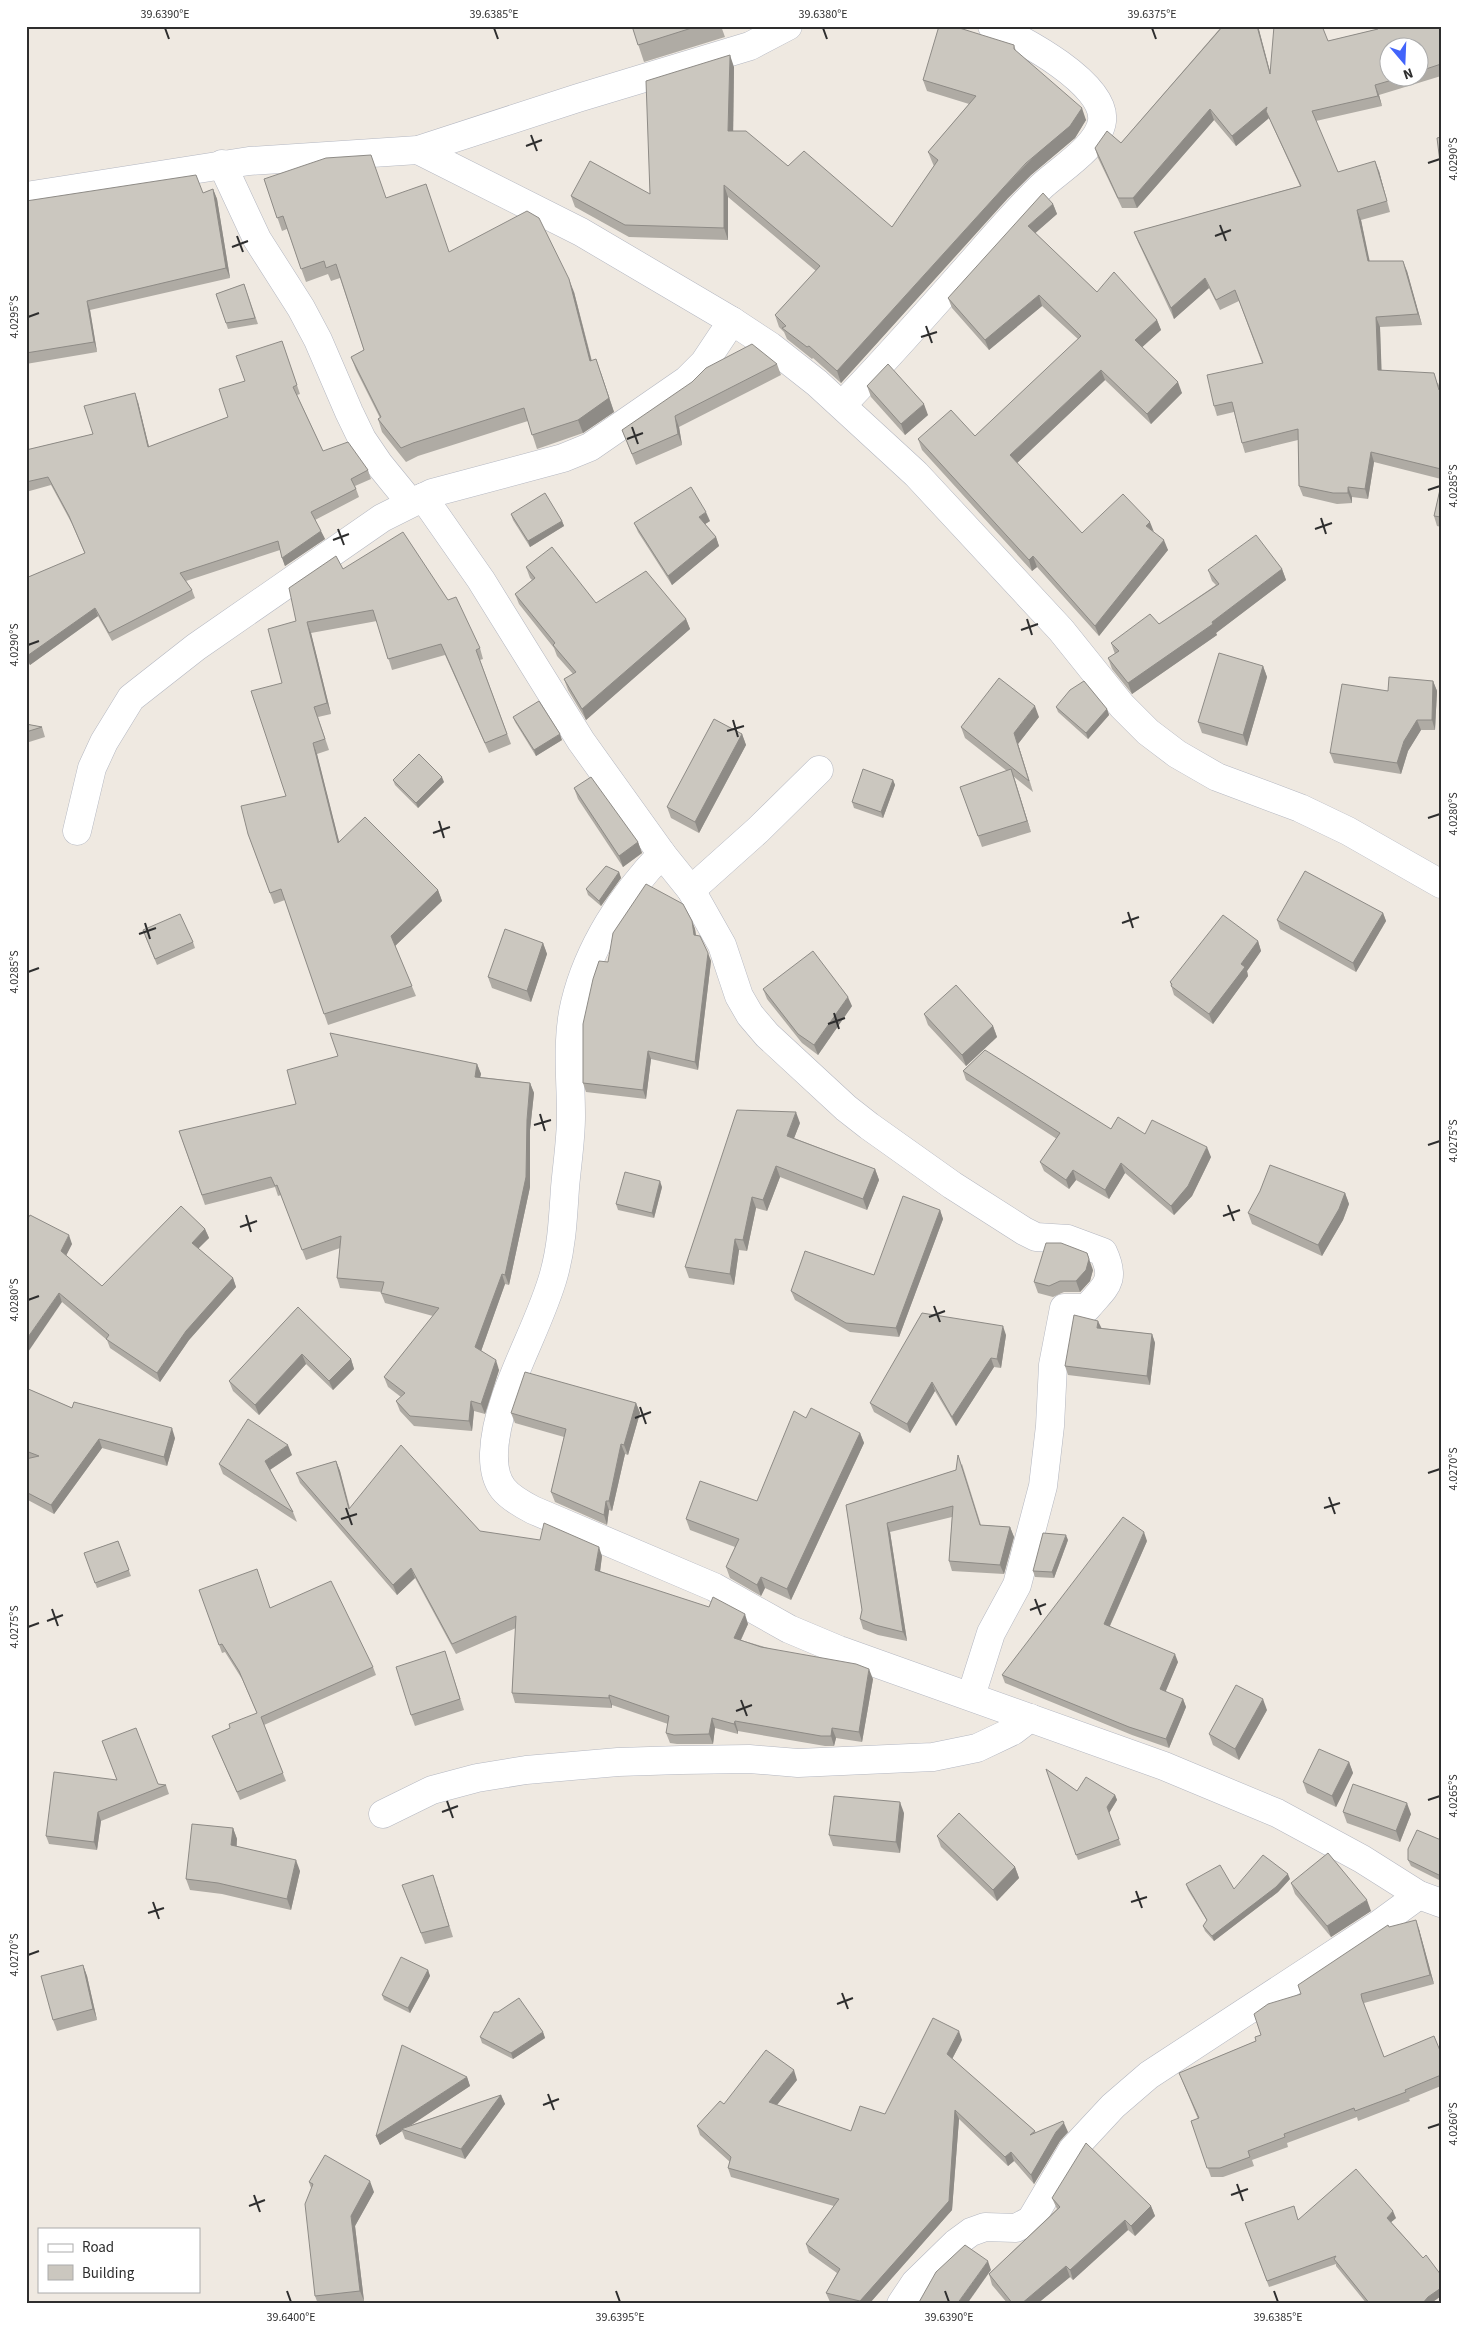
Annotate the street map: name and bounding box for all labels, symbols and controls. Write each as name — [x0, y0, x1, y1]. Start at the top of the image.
text: 39.6390°E — [140, 6, 190, 23]
text: 39.6385°E — [469, 6, 519, 23]
text: 39.6380°E — [798, 6, 848, 23]
text: 39.6375°E — [1127, 6, 1177, 23]
north arrow — [1380, 38, 1430, 88]
text: N — [1400, 62, 1416, 84]
text: 4.0290°S — [1445, 137, 1462, 181]
text: 4.0295°S — [6, 295, 23, 339]
text: 4.0285°S — [1445, 464, 1462, 508]
text: 4.0290°S — [6, 623, 23, 667]
text: 4.0280°S — [1445, 792, 1462, 836]
text: 4.0285°S — [6, 950, 23, 994]
text: 4.0275°S — [1445, 1119, 1462, 1163]
text: 4.0280°S — [6, 1278, 23, 1322]
text: 4.0270°S — [1445, 1447, 1462, 1491]
text: 4.0275°S — [6, 1605, 23, 1649]
text: 4.0265°S — [1445, 1774, 1462, 1818]
text: 4.0270°S — [6, 1933, 23, 1977]
text: 4.0260°S — [1445, 2102, 1462, 2146]
legend — [38, 2228, 200, 2292]
text: Road — [82, 2237, 114, 2258]
text: Building — [82, 2263, 135, 2284]
text: 39.6400°E — [266, 2309, 316, 2326]
text: 39.6395°E — [595, 2309, 645, 2326]
text: 39.6390°E — [924, 2309, 974, 2326]
text: 39.6385°E — [1253, 2309, 1303, 2326]

